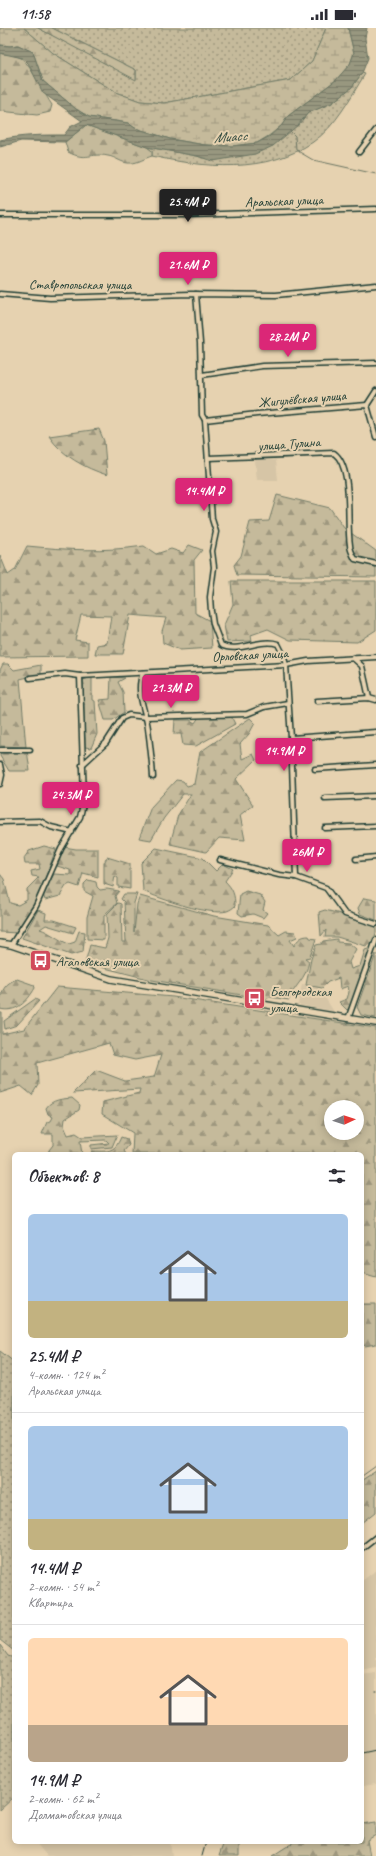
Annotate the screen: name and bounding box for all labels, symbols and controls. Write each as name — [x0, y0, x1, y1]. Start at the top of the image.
text: 11:58 — [20, 5, 50, 24]
water label: Миасс — [213, 126, 249, 148]
pin: 25.4M ₽ — [151, 189, 225, 223]
street label: Аральская улица — [245, 191, 325, 211]
text: 25.4M ₽ — [168, 194, 208, 210]
pin: 21.6M ₽ — [151, 252, 225, 286]
text: 21.6M ₽ — [168, 257, 208, 273]
street label: Ставропольская улица — [29, 276, 133, 293]
pin: 28.2M ₽ — [251, 324, 325, 358]
text: 28.2M ₽ — [268, 329, 308, 345]
street label: Жигулёвская улица — [257, 387, 348, 411]
street label: улица Тулина — [256, 433, 322, 455]
pin: 14.4M ₽ — [167, 478, 241, 512]
text: 14.4M ₽ — [184, 483, 224, 499]
street label: Орловская улица — [211, 644, 290, 665]
pin: 21.3M ₽ — [134, 675, 208, 709]
text: 21.3M ₽ — [151, 680, 191, 696]
pin: 14.9M ₽ — [247, 738, 321, 772]
text: 14.9M ₽ — [264, 743, 304, 759]
pin: 24.3M ₽ — [34, 782, 108, 816]
text: 24.3M ₽ — [51, 787, 91, 803]
pin: 26M ₽ — [279, 839, 335, 873]
text: 26M ₽ — [291, 844, 323, 860]
bus stop icon: Агаповская улица — [28, 948, 54, 974]
place label: Агаповская улица — [56, 953, 139, 970]
place label: Белгородская улица — [269, 983, 333, 1016]
bus stop icon: Белгородская улица — [241, 986, 267, 1012]
north arrow — [324, 1100, 364, 1140]
map controls — [324, 1100, 364, 1140]
icon: filters — [326, 1165, 348, 1187]
text: Объектов: 8 — [28, 1166, 99, 1187]
icon: home — [152, 1240, 224, 1312]
text: 25.4M ₽ — [28, 1346, 79, 1367]
text: 4-комн. · 124 m² — [28, 1367, 104, 1383]
text: Аральская улица — [28, 1383, 101, 1399]
icon: home — [152, 1452, 224, 1524]
text: 14.4M ₽ — [28, 1558, 80, 1579]
text: 2-комн. · 54 m² — [28, 1579, 98, 1595]
text: Квартира — [28, 1595, 72, 1611]
icon: home — [152, 1664, 224, 1736]
text: 14.9M ₽ — [28, 1770, 79, 1791]
text: 2-комн. · 62 m² — [28, 1791, 98, 1807]
text: Долматовская улица — [28, 1807, 121, 1823]

